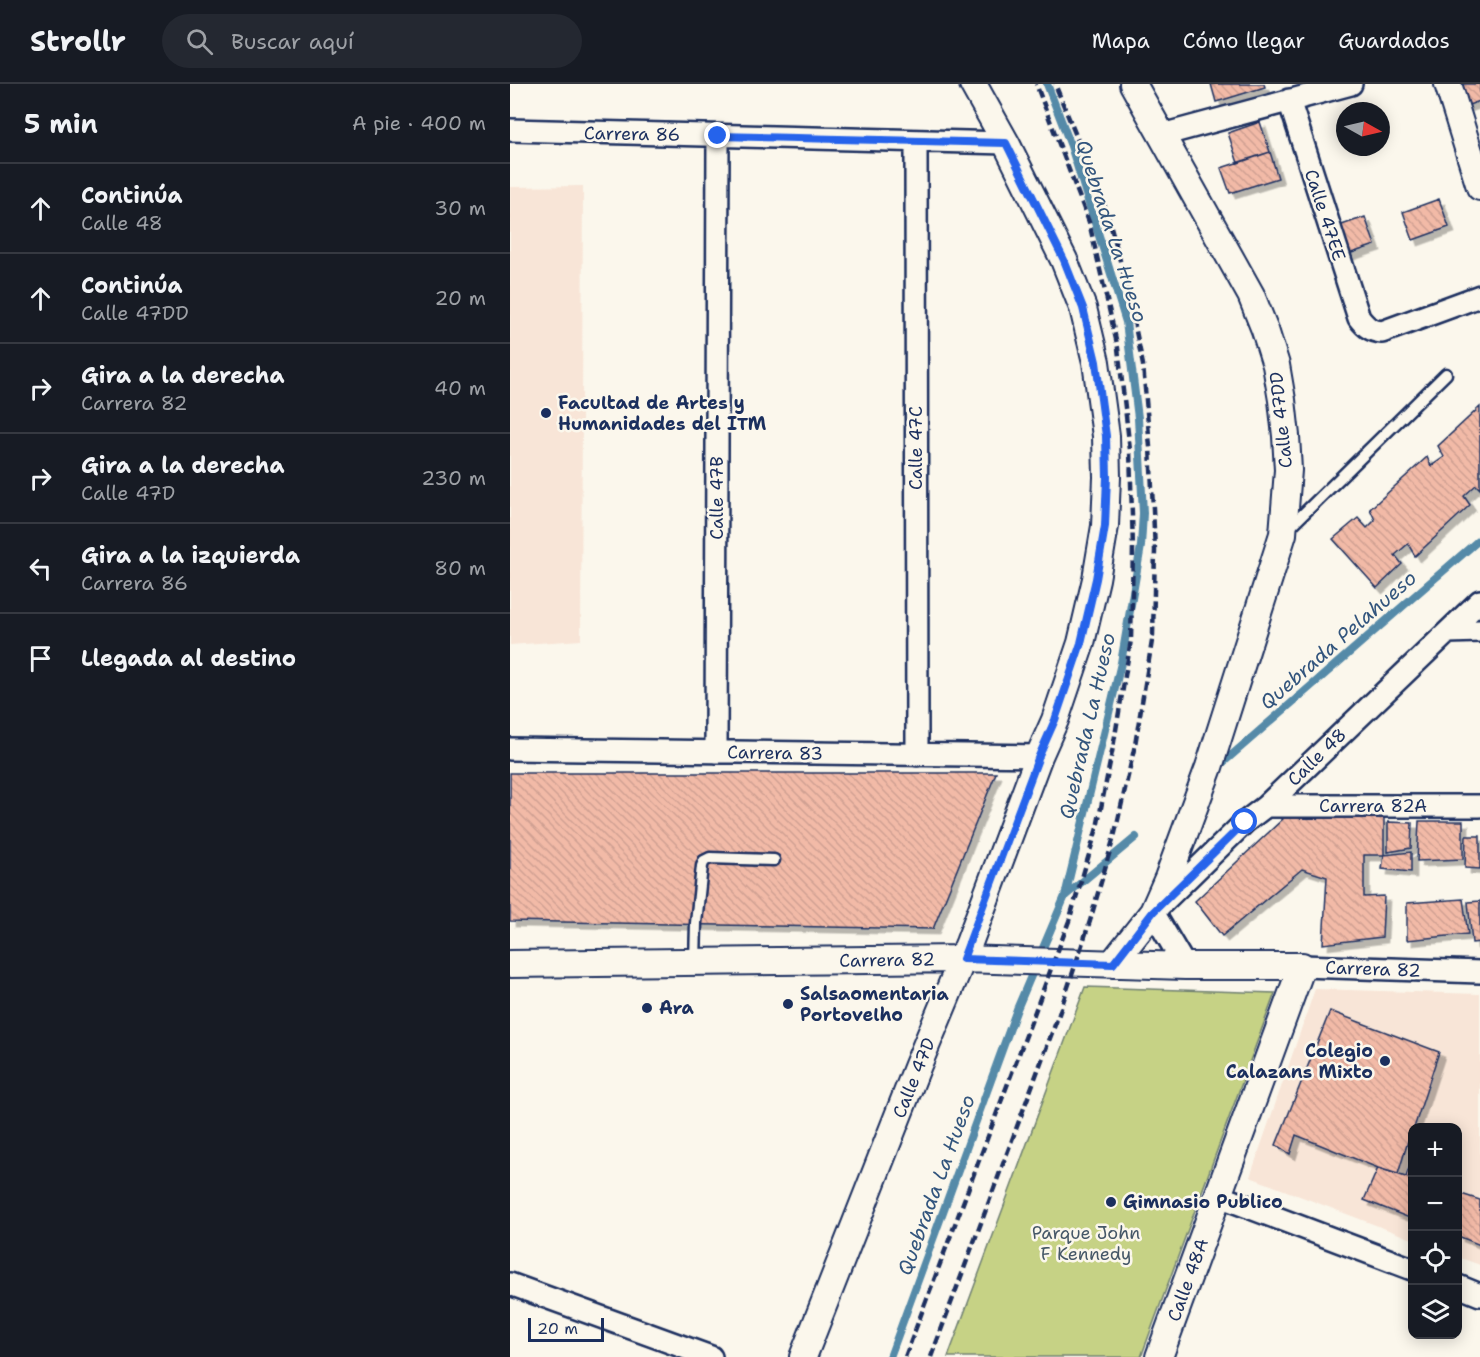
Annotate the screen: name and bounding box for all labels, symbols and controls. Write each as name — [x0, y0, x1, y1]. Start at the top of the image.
search box — [162, 14, 582, 68]
text: Strollr — [30, 22, 126, 60]
icon: search — [183, 25, 216, 58]
text: Buscar aquí — [231, 27, 354, 56]
text: Mapa — [1092, 27, 1150, 55]
text: Cómo llegar — [1183, 27, 1305, 55]
text: Guardados — [1338, 27, 1450, 55]
north arrow — [1336, 102, 1390, 156]
text: 5 min — [24, 106, 98, 141]
text: A pie · 400 m — [352, 110, 486, 136]
street label: Carrera 86 — [584, 121, 680, 147]
route end — [704, 122, 730, 148]
water label: Quebrada La Hueso — [1070, 136, 1154, 326]
street label: Calle 47EE — [1299, 166, 1351, 264]
text: Continúa — [81, 181, 183, 210]
icon: ahead — [24, 192, 57, 225]
text: 30 m — [434, 195, 486, 221]
text: Calle 48 — [81, 210, 163, 236]
text: Continúa — [81, 271, 183, 300]
icon: ahead — [24, 282, 57, 315]
text: 20 m — [435, 285, 486, 311]
text: Calle 47DD — [81, 300, 189, 326]
text: Gira a la derecha — [81, 361, 285, 390]
street label: Calle 47DD — [1264, 370, 1298, 469]
icon: right — [24, 372, 57, 405]
text: 40 m — [434, 375, 486, 401]
text: Carrera 82 — [81, 390, 187, 416]
place label: Facultad de Artes y Humanidades del ITM — [558, 391, 767, 436]
marker: Facultad de Artes y Humanidades del ITM — [539, 406, 553, 420]
street label: Calle 47C — [904, 406, 928, 490]
text: Gira a la derecha — [81, 451, 285, 480]
street label: Calle 47B — [705, 456, 729, 540]
icon: right — [24, 462, 57, 495]
text: 230 m — [421, 465, 486, 491]
text: Calle 47D — [81, 480, 175, 506]
text: Gira a la izquierda — [81, 541, 300, 570]
icon: left — [24, 552, 57, 585]
text: 80 m — [434, 555, 486, 581]
water label: Quebrada Pelahueso — [1254, 565, 1422, 715]
text: Carrera 86 — [81, 570, 188, 596]
water label: Quebrada La Hueso — [1053, 630, 1121, 822]
icon: arrive — [24, 642, 57, 675]
text: Llegada al destino — [81, 644, 296, 673]
street label: Calle 48 — [1282, 723, 1352, 791]
street label: Carrera 83 — [727, 740, 823, 766]
street label: Carrera 82A — [1319, 794, 1427, 818]
route start — [1231, 808, 1257, 834]
street label: Carrera 82 — [839, 947, 935, 973]
street label: Carrera 82 — [1325, 955, 1421, 983]
place label: Salsaomentaria Portovelho — [800, 982, 949, 1027]
place label: Ara — [659, 996, 694, 1020]
marker: Salsaomentaria Portovelho — [781, 997, 795, 1011]
marker: Ara — [640, 1001, 654, 1015]
street label: Calle 47D — [887, 1034, 941, 1122]
place label: Colegio Calazans Mixto — [1226, 1039, 1373, 1084]
marker: Colegio Calazans Mixto — [1378, 1054, 1392, 1068]
water label: Quebrada La Hueso — [891, 1091, 981, 1279]
map controls — [1408, 1123, 1462, 1339]
button: + — [1408, 1123, 1462, 1177]
button: − — [1408, 1177, 1462, 1231]
place label: Gimnasio Publico — [1123, 1190, 1283, 1214]
marker: Gimnasio Publico — [1104, 1195, 1118, 1209]
park label: Parque John F Kennedy — [1032, 1221, 1140, 1266]
button: locate — [1408, 1231, 1462, 1285]
street label: Calle 48A — [1162, 1235, 1214, 1325]
button: layers — [1408, 1285, 1462, 1339]
scale bar — [528, 1315, 604, 1342]
text: 20 m — [537, 1318, 578, 1339]

